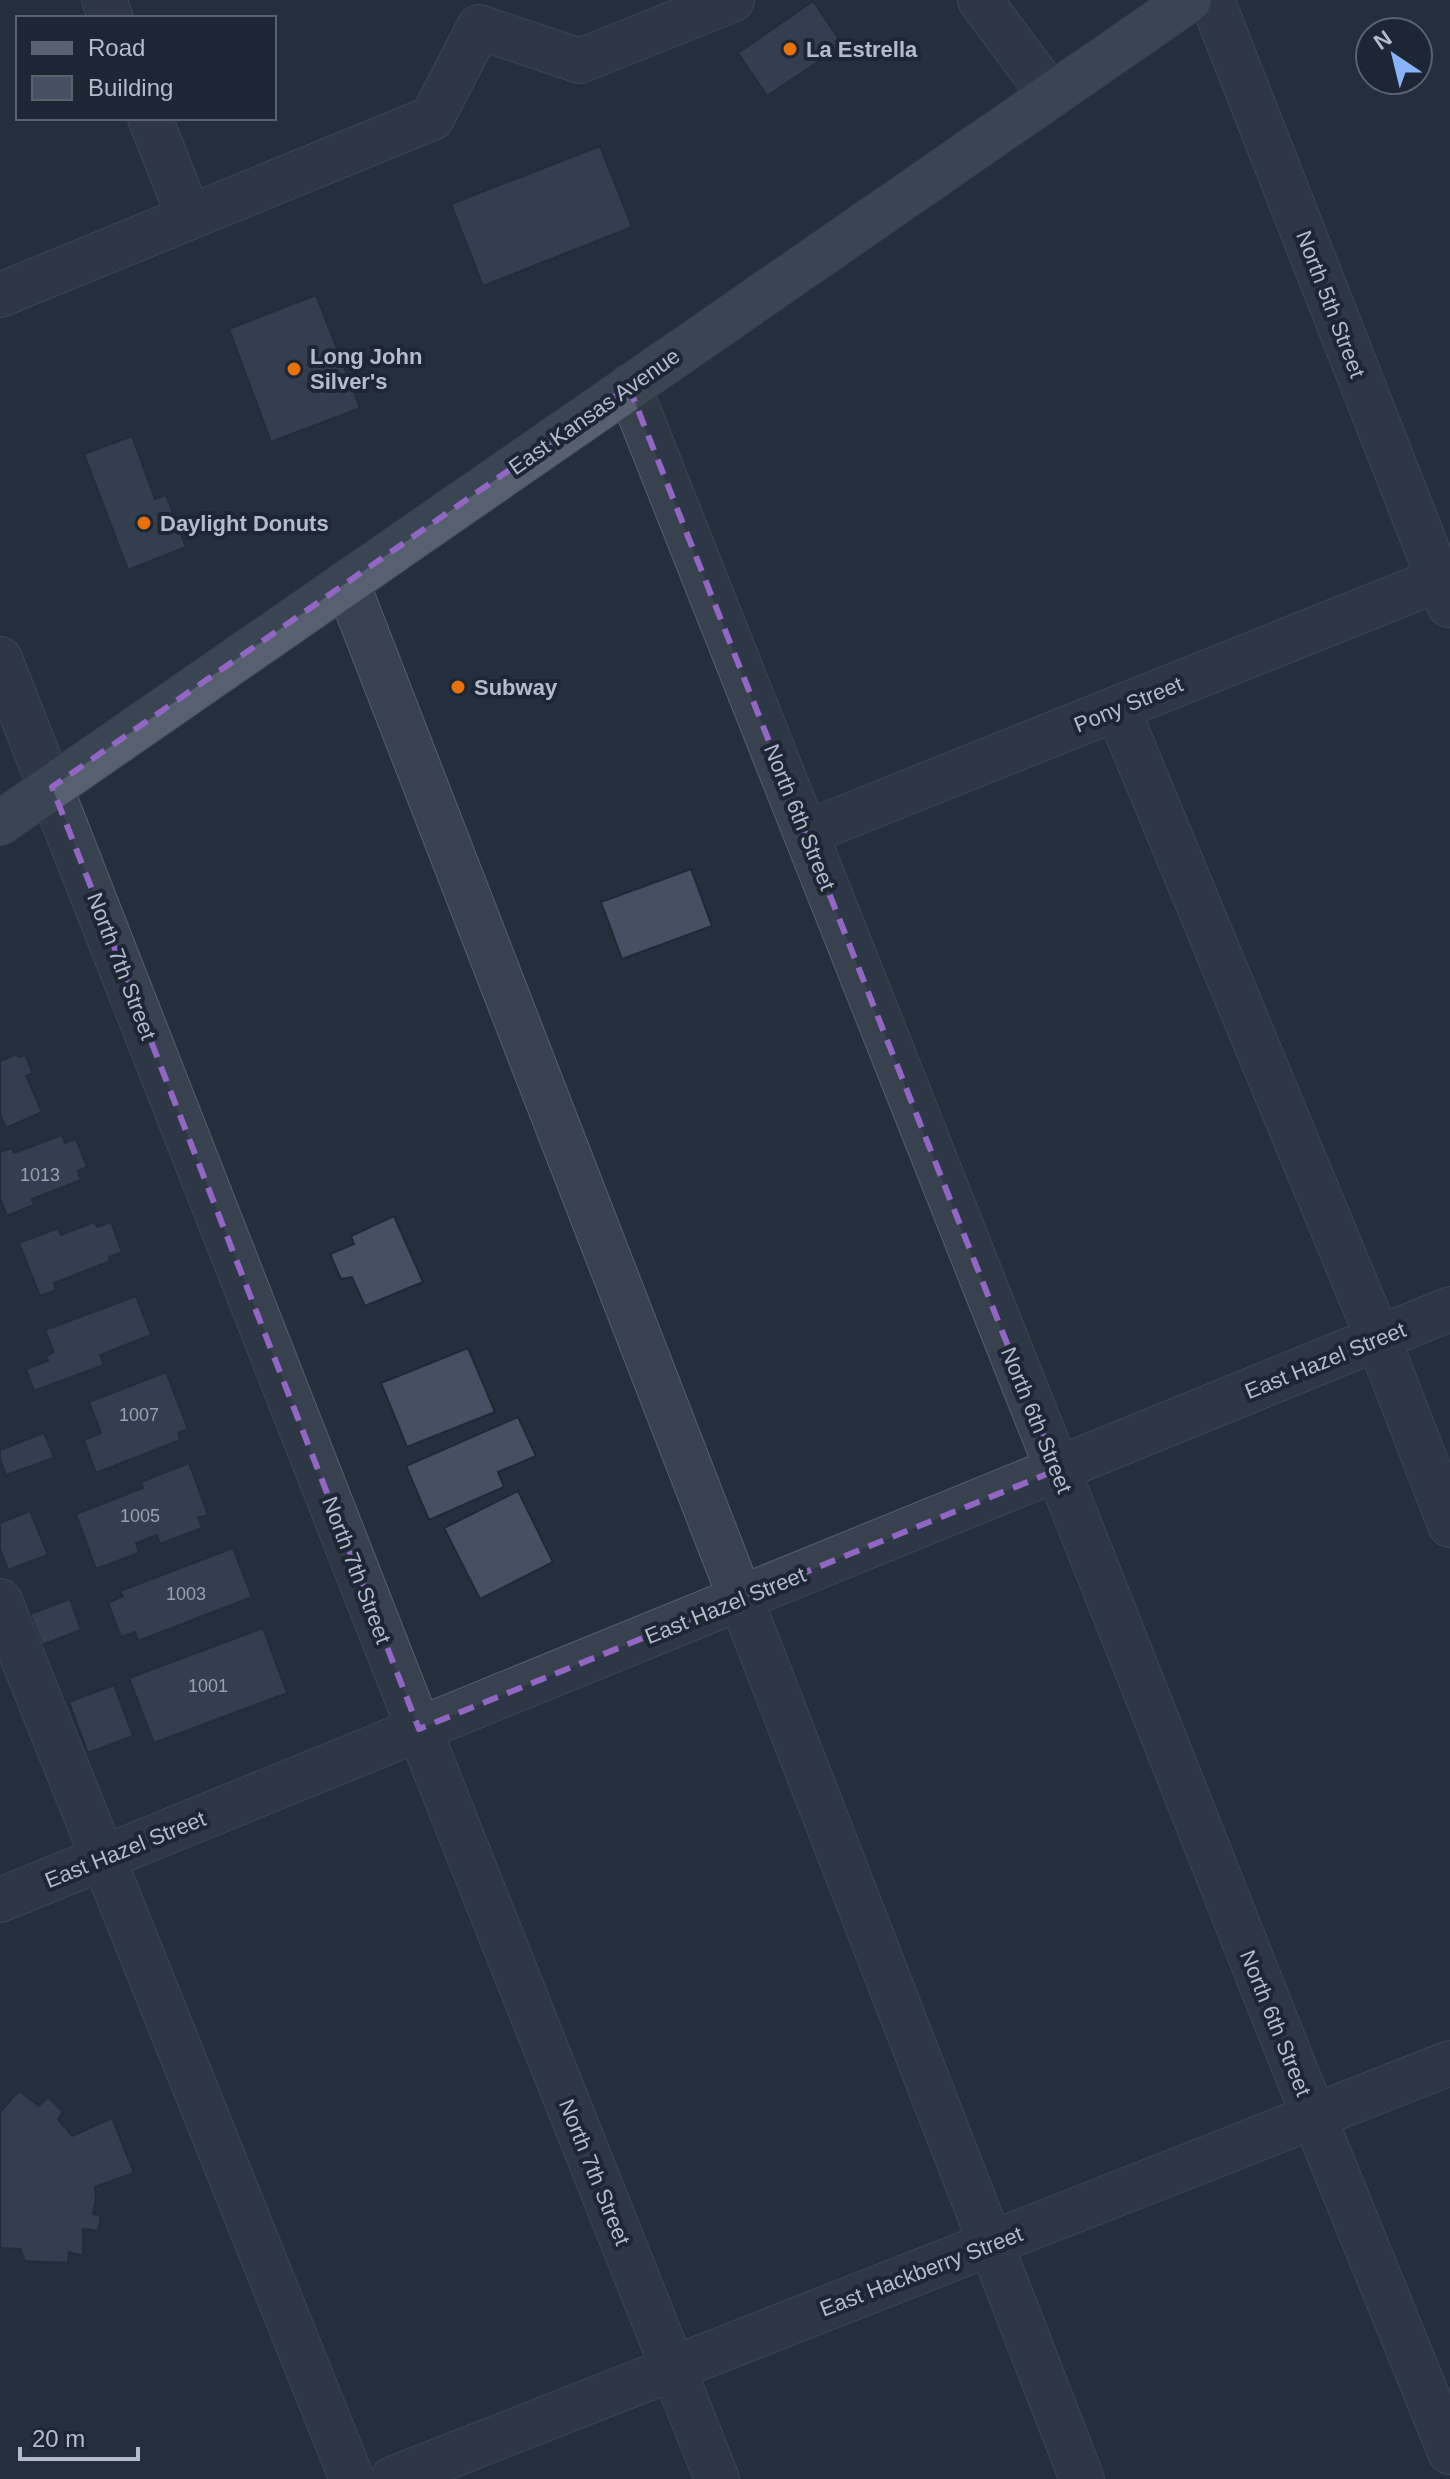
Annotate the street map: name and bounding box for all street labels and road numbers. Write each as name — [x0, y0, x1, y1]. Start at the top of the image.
street label: North 5th Street — [1291, 227, 1370, 381]
street label: East Kansas Avenue — [504, 343, 684, 480]
street label: Pony Street — [1070, 671, 1186, 738]
street label: North 6th Street — [759, 741, 840, 894]
street label: North 7th Street — [82, 889, 161, 1043]
street label: East Hazel Street — [1241, 1317, 1409, 1404]
street label: North 6th Street — [996, 1344, 1077, 1497]
street label: North 7th Street — [317, 1493, 396, 1647]
street label: East Hazel Street — [641, 1562, 809, 1649]
street label: East Hazel Street — [41, 1806, 209, 1893]
street label: North 6th Street — [1235, 1947, 1316, 2100]
street label: North 7th Street — [554, 2096, 635, 2249]
street label: East Hackberry Street — [816, 2221, 1026, 2322]

